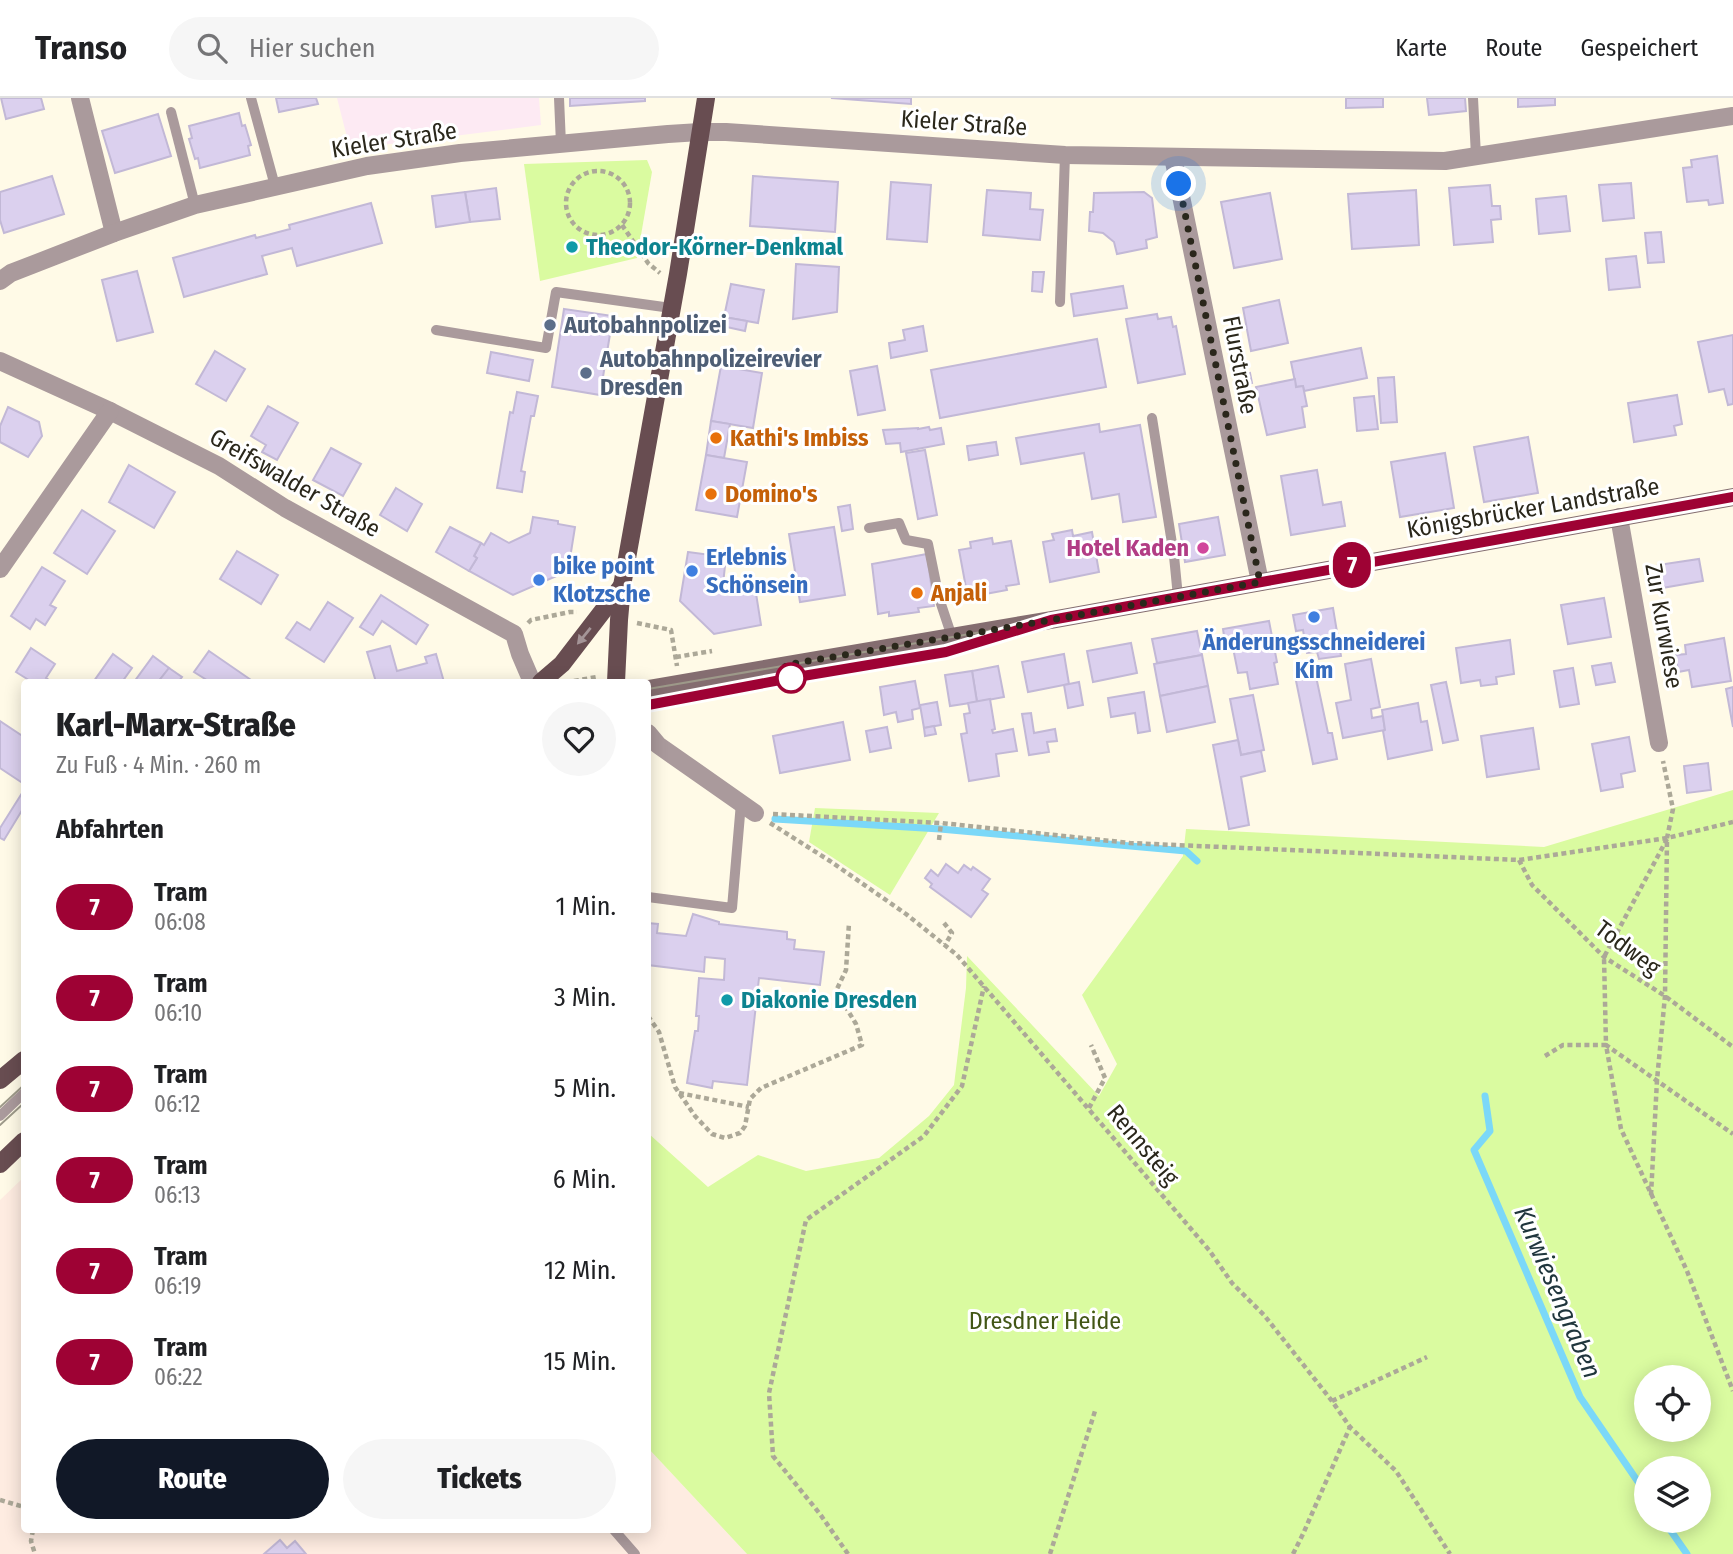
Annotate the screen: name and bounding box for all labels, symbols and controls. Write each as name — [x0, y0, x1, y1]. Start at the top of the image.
search box — [169, 17, 659, 80]
text: Transo — [35, 28, 127, 68]
icon: search — [193, 29, 231, 67]
text: Hier suchen — [249, 33, 376, 64]
text: Karte — [1395, 34, 1447, 62]
text: Route — [1485, 34, 1542, 62]
text: Gespeichert — [1580, 34, 1698, 62]
street label: Kieler Straße — [900, 105, 1028, 141]
street label: Kieler Straße — [329, 116, 459, 164]
your location — [1161, 166, 1196, 201]
place label: Theodor-Körner-Denkmal — [586, 233, 844, 261]
marker: Theodor-Körner-Denkmal — [564, 239, 580, 255]
place label: Autobahnpolizei — [563, 311, 727, 339]
street label: Flurstraße — [1217, 314, 1263, 416]
marker: Autobahnpolizei — [542, 317, 558, 333]
place label: Autobahnpolizeirevier Dresden — [599, 345, 822, 401]
marker: Autobahnpolizeirevier Dresden — [578, 365, 594, 381]
street label: Greifswalder Straße — [205, 423, 385, 543]
place label: Kathi's Imbiss — [730, 424, 869, 452]
marker: Kathi's Imbiss — [708, 430, 724, 446]
street label: Königsbrücker Landstraße — [1405, 472, 1661, 544]
place label: Domino's — [725, 480, 818, 508]
marker: Domino's — [703, 486, 719, 502]
place label: Hotel Kaden — [1067, 534, 1189, 562]
marker: Hotel Kaden — [1195, 540, 1211, 556]
line badge: 7 — [1329, 542, 1375, 588]
place label: Erlebnis Schönsein — [706, 543, 808, 599]
text: 7 — [1347, 551, 1357, 579]
place label: bike point Klotzsche — [553, 552, 655, 608]
street label: Zur Kurwiese — [1639, 561, 1689, 691]
marker: Erlebnis Schönsein — [684, 563, 700, 579]
marker: bike point Klotzsche — [531, 572, 547, 588]
place label: Anjali — [930, 579, 987, 607]
marker: Anjali — [909, 585, 925, 601]
marker: Änderungsschneiderei Kim — [1306, 609, 1322, 625]
one-way arrow — [577, 628, 592, 645]
place label: Änderungsschneiderei Kim — [1202, 628, 1425, 684]
unlabelled marker — [776, 663, 806, 693]
button: heart — [542, 702, 616, 776]
text: Karl-Marx-Straße — [56, 705, 296, 745]
text: Zu Fuß · 4 Min. · 260 m — [56, 751, 261, 779]
text: Abfahrten — [56, 814, 164, 845]
text: Tram — [154, 877, 207, 908]
text: 1 Min. — [555, 891, 616, 922]
text: 7 — [89, 893, 100, 921]
text: 06:08 — [154, 908, 206, 936]
street label: Todweg — [1590, 915, 1667, 982]
text: Tram — [154, 968, 207, 999]
text: 3 Min. — [554, 982, 616, 1013]
text: 7 — [89, 984, 100, 1012]
place label: Diakonie Dresden — [741, 986, 917, 1014]
marker: Diakonie Dresden — [719, 992, 735, 1008]
text: 06:10 — [154, 999, 202, 1027]
text: Tram — [154, 1059, 207, 1090]
text: 5 Min. — [554, 1073, 616, 1104]
text: 7 — [89, 1075, 100, 1103]
text: 06:12 — [154, 1090, 200, 1118]
street label: Rennsteig — [1101, 1099, 1185, 1192]
text: Tram — [154, 1150, 207, 1181]
text: 6 Min. — [553, 1164, 616, 1195]
text: 7 — [89, 1166, 100, 1194]
text: 06:13 — [154, 1181, 201, 1209]
water label: Kurwiesengraben — [1507, 1202, 1608, 1383]
text: Tram — [154, 1241, 207, 1272]
text: 12 Min. — [544, 1255, 616, 1286]
text: 7 — [89, 1257, 100, 1285]
text: 06:19 — [154, 1272, 201, 1300]
park label: Dresdner Heide — [969, 1307, 1121, 1335]
text: Tram — [154, 1332, 207, 1363]
text: 15 Min. — [544, 1346, 616, 1377]
text: 7 — [89, 1348, 100, 1376]
text: 06:22 — [154, 1363, 203, 1391]
map controls — [1634, 1365, 1711, 1533]
button: locate — [1634, 1365, 1711, 1442]
button: Route — [56, 1439, 329, 1519]
button: Tickets — [343, 1439, 616, 1519]
button: layers — [1634, 1456, 1711, 1533]

